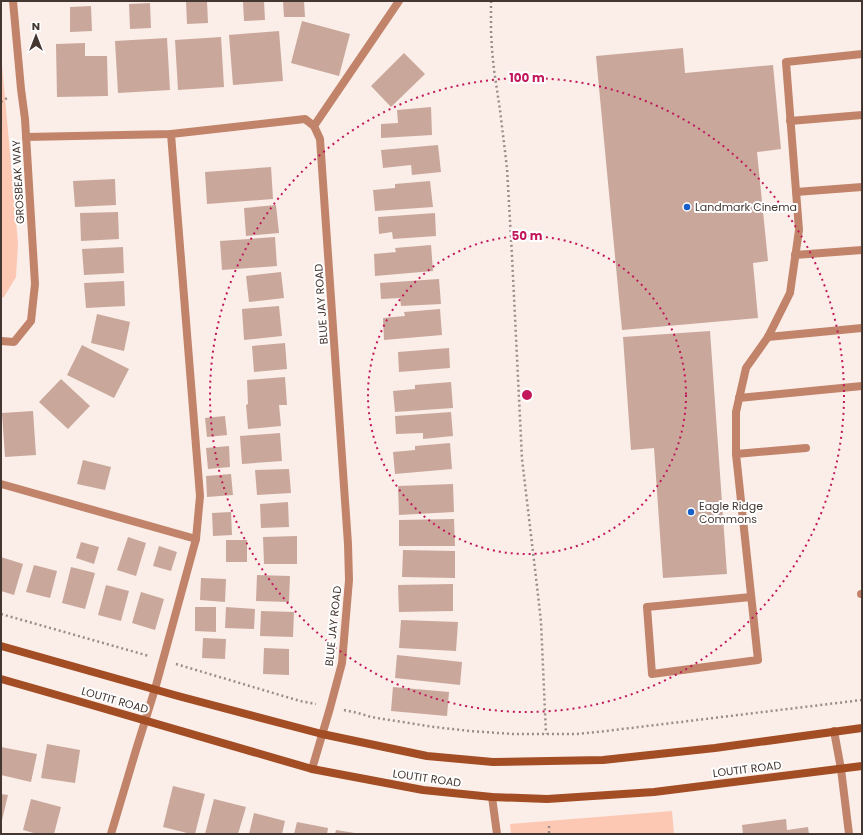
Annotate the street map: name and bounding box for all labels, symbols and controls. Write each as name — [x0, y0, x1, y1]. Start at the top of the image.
north arrow — [16, 16, 56, 56]
text: N — [32, 18, 40, 34]
text: 100 m — [509, 69, 545, 86]
street label: GROSBEAK WAY — [8, 139, 28, 224]
place label: Landmark Cinema — [695, 199, 797, 215]
marker: Landmark Cinema — [682, 202, 692, 212]
text: 50 m — [512, 227, 543, 244]
street label: BLUE JAY ROAD — [310, 263, 332, 345]
centre of rings — [520, 388, 534, 402]
place label: Eagle Ridge Commons — [699, 498, 763, 527]
marker: Eagle Ridge Commons — [686, 507, 696, 517]
street label: BLUE JAY ROAD — [321, 585, 345, 667]
street label: LOUTIT ROAD — [80, 683, 151, 717]
street label: LOUTIT ROAD — [712, 757, 782, 781]
street label: LOUTIT ROAD — [392, 765, 462, 791]

